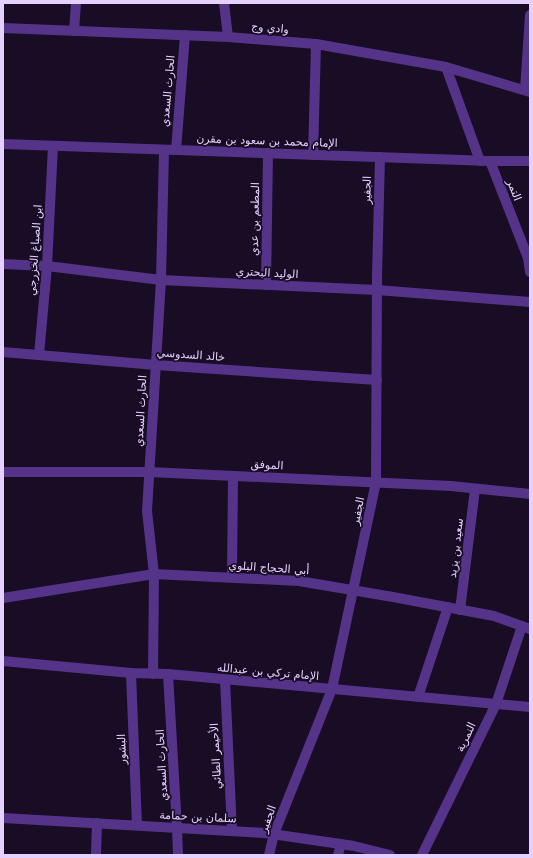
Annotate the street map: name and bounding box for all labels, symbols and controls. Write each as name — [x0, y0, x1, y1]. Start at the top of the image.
street label: وادي وج — [251, 20, 289, 36]
street label: الحارث السعدي — [158, 55, 178, 127]
street label: الإمام محمد بن سعود بن مقرن — [196, 132, 338, 150]
street label: الجفير — [360, 176, 374, 205]
street label: التمر — [504, 176, 524, 203]
street label: المطعم بن عدي — [248, 182, 262, 256]
street label: ابن الصباغ الخزرجي — [25, 204, 45, 296]
street label: الوليد البحتري — [235, 265, 299, 281]
street label: خالد السدوسي — [156, 346, 226, 364]
street label: الحارث السعدي — [133, 375, 149, 447]
street label: الموفق — [250, 458, 284, 473]
street label: الجفير — [348, 496, 367, 527]
street label: سعيد بن يزيد — [446, 517, 466, 579]
street label: أبي الحجاج البلوي — [228, 558, 310, 577]
street label: الإمام تركي بن عبدالله — [216, 661, 320, 683]
street label: النمرية — [453, 720, 479, 754]
street label: الأحيمر الطائي — [207, 723, 224, 790]
street label: الحارث السعدي — [154, 729, 170, 801]
street label: البشور — [115, 734, 129, 765]
street label: الجفير — [257, 803, 279, 836]
street label: سلمان بن حمامة — [159, 808, 237, 826]

